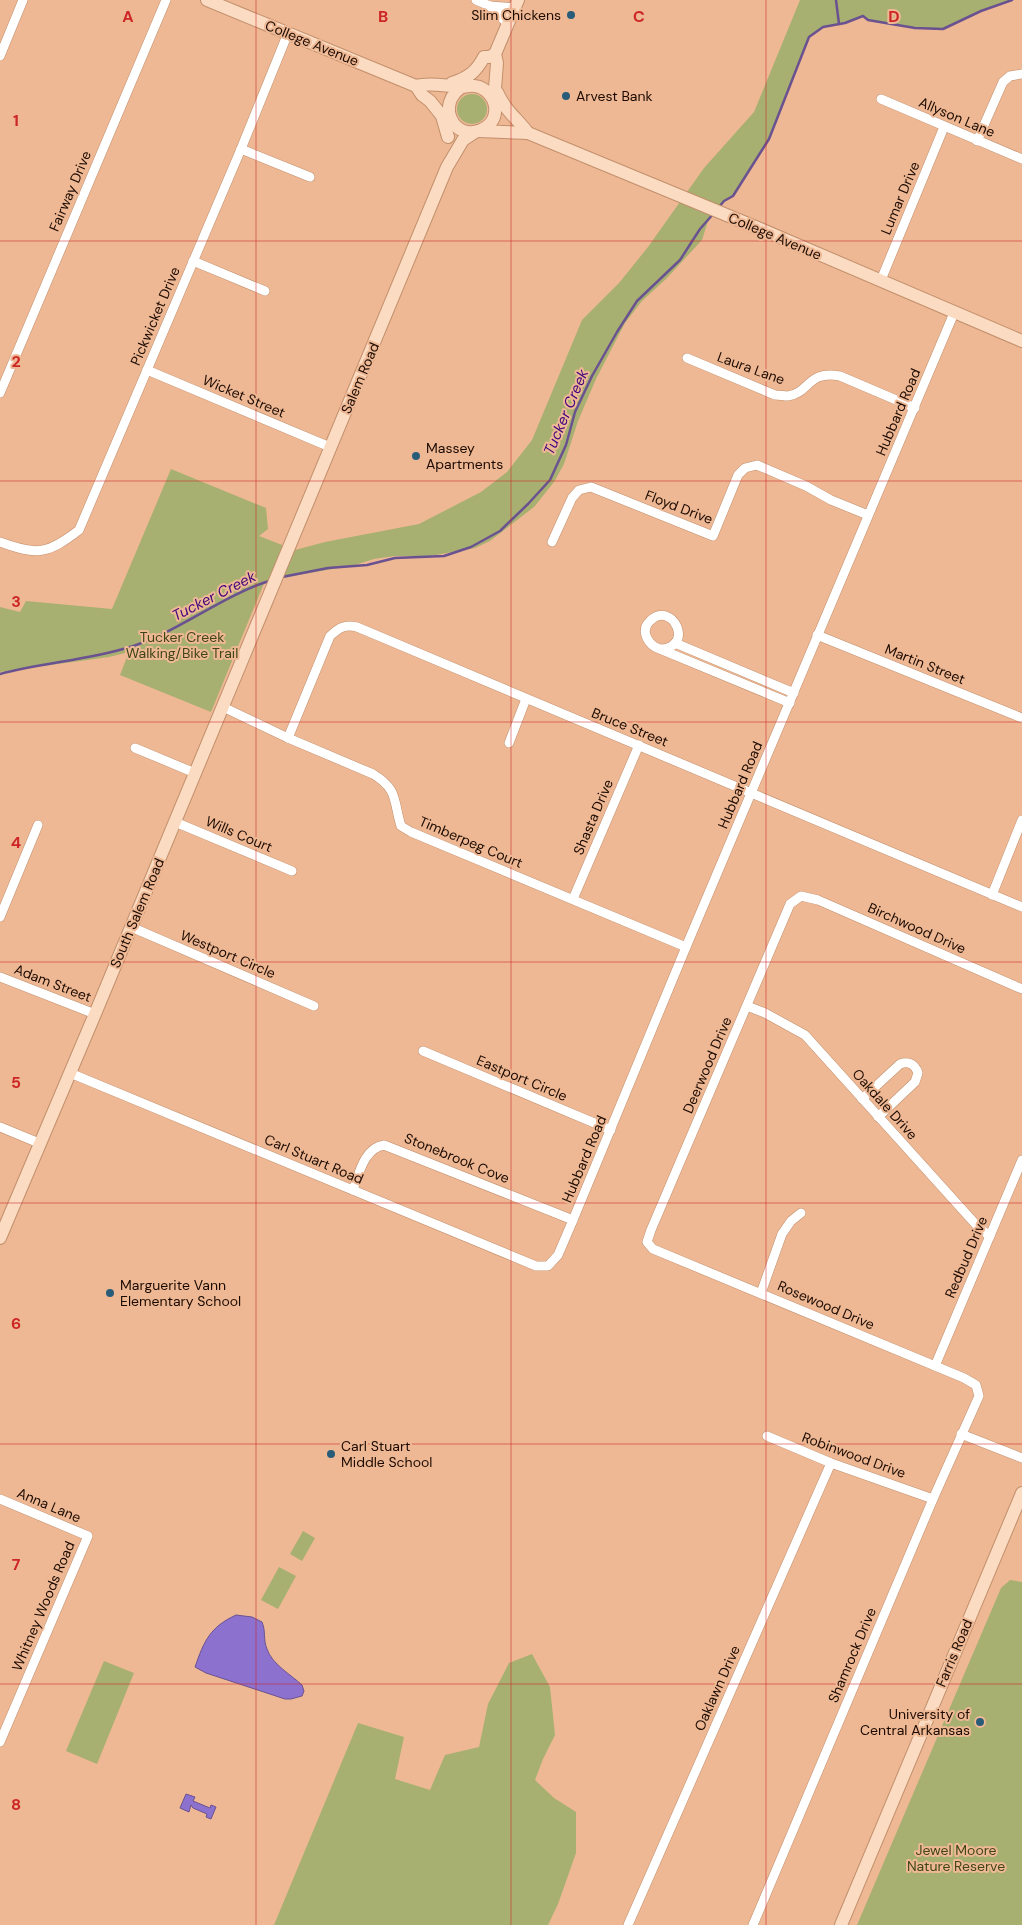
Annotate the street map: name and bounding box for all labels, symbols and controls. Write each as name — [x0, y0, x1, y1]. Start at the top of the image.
text: A — [122, 6, 134, 27]
text: B — [378, 6, 388, 27]
place label: Slim Chickens — [471, 6, 561, 24]
text: C — [633, 6, 645, 27]
text: D — [888, 6, 900, 27]
marker: Slim Chickens — [565, 9, 577, 21]
street label: College Avenue — [263, 16, 361, 70]
place label: Arvest Bank — [576, 87, 653, 105]
marker: Arvest Bank — [560, 90, 572, 102]
street label: Allyson Lane — [916, 93, 998, 141]
text: 1 — [13, 110, 19, 131]
street label: Fairway Drive — [45, 148, 95, 234]
street label: Lumar Drive — [877, 159, 923, 237]
street label: College Avenue — [726, 208, 824, 264]
street label: Pickwicket Drive — [126, 264, 184, 368]
street label: Salem Road — [337, 340, 383, 416]
street label: Laura Lane — [715, 347, 787, 389]
text: 2 — [11, 351, 21, 372]
water label: Tucker Creek — [539, 366, 593, 458]
street label: Hubbard Road — [872, 366, 924, 458]
street label: Wicket Street — [200, 371, 288, 421]
place label: Massey Apartments — [426, 439, 503, 473]
marker: Massey Apartments — [410, 450, 422, 462]
street label: Floyd Drive — [643, 486, 715, 528]
water label: Tucker Creek — [169, 566, 260, 626]
text: 3 — [11, 591, 21, 612]
park label: Tucker Creek Walking/Bike Trail — [126, 628, 238, 662]
street label: Martin Street — [882, 640, 968, 688]
street label: Bruce Street — [589, 703, 671, 751]
street label: Hubbard Road — [714, 739, 766, 831]
street label: Shasta Drive — [569, 776, 617, 858]
street label: Wills Court — [203, 812, 275, 856]
street label: Timberpeg Court — [416, 812, 526, 872]
text: 4 — [11, 832, 21, 853]
street label: South Salem Road — [106, 855, 168, 971]
street label: Birchwood Drive — [865, 898, 969, 958]
street label: Westport Circle — [178, 926, 278, 982]
street label: Adam Street — [12, 960, 94, 1006]
street label: Deerwood Drive — [679, 1014, 736, 1116]
street label: Eastport Circle — [474, 1051, 570, 1105]
street label: Oakdale Drive — [848, 1065, 922, 1143]
text: 5 — [11, 1072, 21, 1093]
street label: Hubbard Road — [558, 1113, 610, 1205]
street label: Stonebrook Cove — [402, 1129, 512, 1187]
street label: Carl Stuart Road — [262, 1130, 366, 1188]
street label: Redbud Drive — [941, 1213, 991, 1301]
place label: Marguerite Vann Elementary School — [120, 1276, 241, 1310]
street label: Rosewood Drive — [775, 1276, 877, 1334]
marker: Marguerite Vann Elementary School — [104, 1287, 116, 1299]
text: 6 — [11, 1313, 21, 1334]
street label: Robinwood Drive — [800, 1428, 908, 1482]
place label: Carl Stuart Middle School — [341, 1437, 432, 1471]
marker: Carl Stuart Middle School — [325, 1448, 337, 1460]
street label: Anna Lane — [14, 1483, 84, 1527]
street label: Whitney Woods Road — [8, 1538, 78, 1674]
text: 7 — [12, 1554, 21, 1575]
street label: Shamrock Drive — [824, 1605, 880, 1705]
street label: Farris Road — [932, 1616, 976, 1690]
street label: Oaklawn Drive — [690, 1642, 744, 1734]
place label: University of Central Arkansas — [860, 1705, 970, 1739]
marker: University of Central Arkansas — [974, 1716, 986, 1728]
text: 8 — [11, 1794, 21, 1815]
park label: Jewel Moore Nature Reserve — [907, 1841, 1005, 1875]

